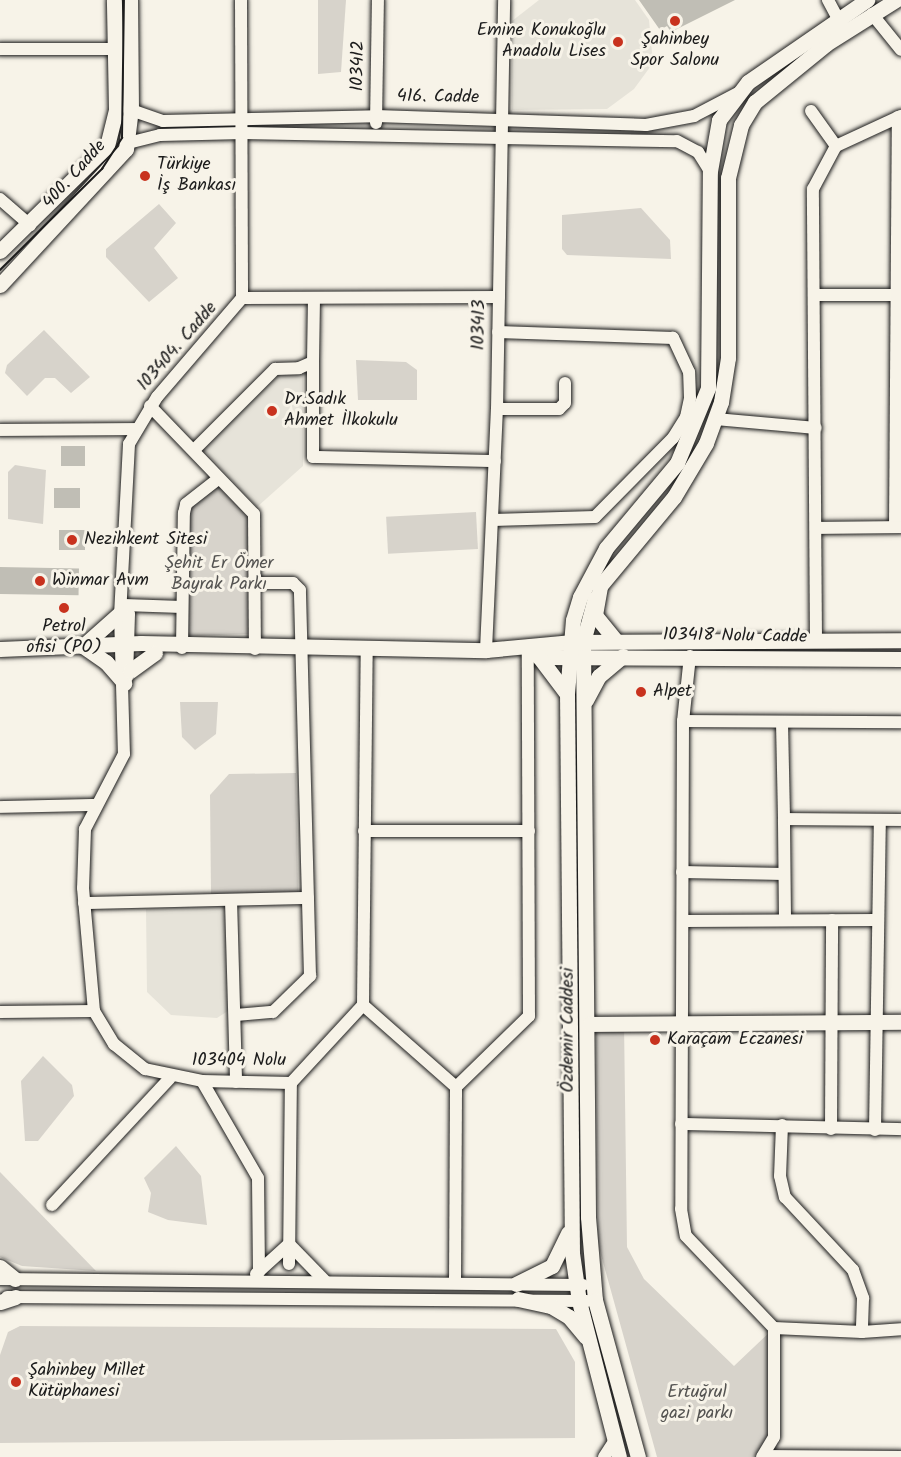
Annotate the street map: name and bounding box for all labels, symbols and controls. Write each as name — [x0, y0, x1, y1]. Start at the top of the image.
marker: Şahinbey Spor Salonu — [668, 14, 682, 28]
place label: Emine Konukoğlu Anadolu Lises — [477, 21, 606, 63]
place label: Şahinbey Spor Salonu — [631, 30, 719, 72]
marker: Emine Konukoğlu Anadolu Lises — [611, 35, 625, 49]
street label: 103412 — [348, 40, 370, 92]
street label: 416. Cadde — [397, 86, 479, 110]
street label: 400. Cadde — [39, 136, 111, 214]
place label: Türkiye İş Bankası — [157, 155, 236, 198]
marker: Türkiye İş Bankası — [138, 169, 152, 183]
street label: 103404. Cadde — [134, 298, 222, 396]
street label: 103413 — [469, 299, 491, 351]
place label: Dr.Sadık Ahmet İlkokulu — [284, 390, 398, 432]
marker: Dr.Sadık Ahmet İlkokulu — [265, 404, 279, 418]
place label: Nezihkent Sitesi — [84, 529, 207, 551]
marker: Nezihkent Sitesi — [65, 533, 79, 547]
park label: Şehit Er Ömer Bayrak Parkı — [164, 554, 274, 596]
place label: Winmar Avm — [52, 570, 149, 592]
marker: Winmar Avm — [33, 574, 47, 588]
marker: Petrol ofisi (PO) — [57, 601, 71, 615]
place label: Petrol ofisi (PO) — [26, 617, 102, 660]
street label: 103418 Nolu Cadde — [663, 625, 807, 649]
place label: Alpet — [653, 681, 692, 703]
marker: Alpet — [634, 685, 648, 699]
street label: Özdemir Caddesi — [558, 967, 580, 1093]
place label: Karaçam Eczanesi — [667, 1029, 803, 1051]
marker: Karaçam Eczanesi — [648, 1033, 662, 1047]
street label: 103404 Nolu — [192, 1050, 286, 1072]
place label: Şahinbey Millet Kütüphanesi — [28, 1361, 145, 1404]
marker: Şahinbey Millet Kütüphanesi — [9, 1375, 23, 1389]
park label: Ertuğrul gazi parkı — [661, 1383, 733, 1426]

